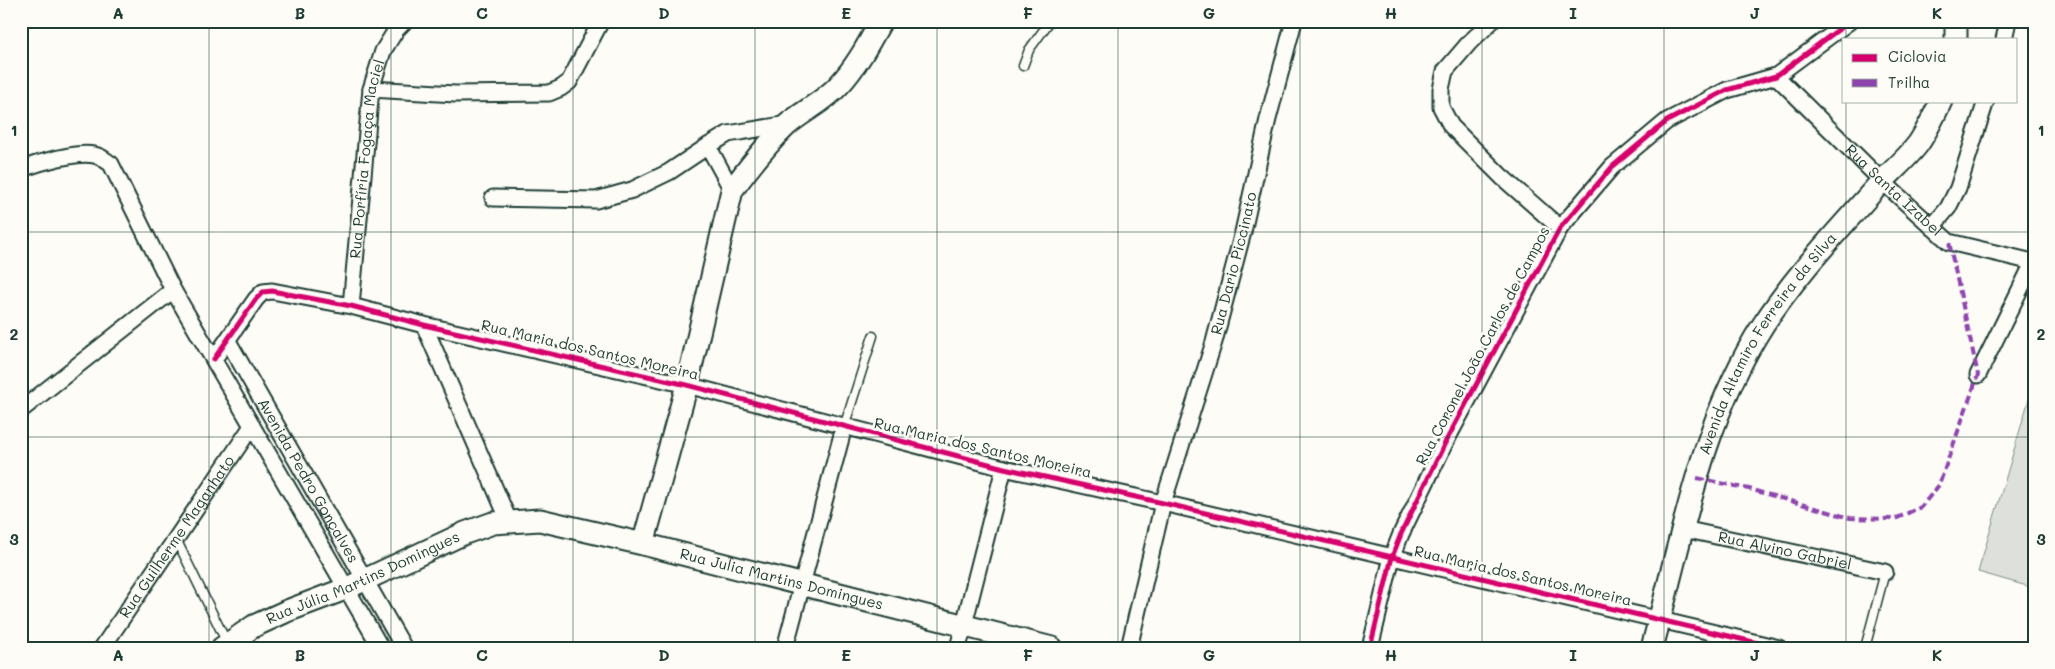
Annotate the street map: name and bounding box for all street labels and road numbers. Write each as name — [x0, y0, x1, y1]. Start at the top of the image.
street label: Rua Porfíria Fogaça Maciel — [344, 57, 389, 259]
street label: Rua Santa Izabel — [1841, 139, 1947, 240]
street label: Rua Dario Piccinato — [1205, 190, 1261, 337]
street label: Rua Coronel João Carlos de Campos — [1410, 223, 1554, 468]
street label: Avenida Altamiro Ferreira da Silva — [1694, 228, 1840, 457]
street label: Rua Maria dos Santos Moreira — [479, 314, 701, 384]
street label: Avenida Pedro Gonçalves — [254, 394, 364, 566]
street label: Rua Maria dos Santos Moreira — [872, 412, 1094, 482]
street label: Rua Guilherme Maganhato — [114, 451, 238, 622]
street label: Rua Júlia Martins Domingues — [263, 526, 462, 628]
street label: Rua Alvino Gabriel — [1716, 526, 1854, 574]
street label: Rua Maria dos Santos Moreira — [1412, 540, 1634, 610]
street label: Rua Julia Martins Domingues — [678, 543, 886, 614]

